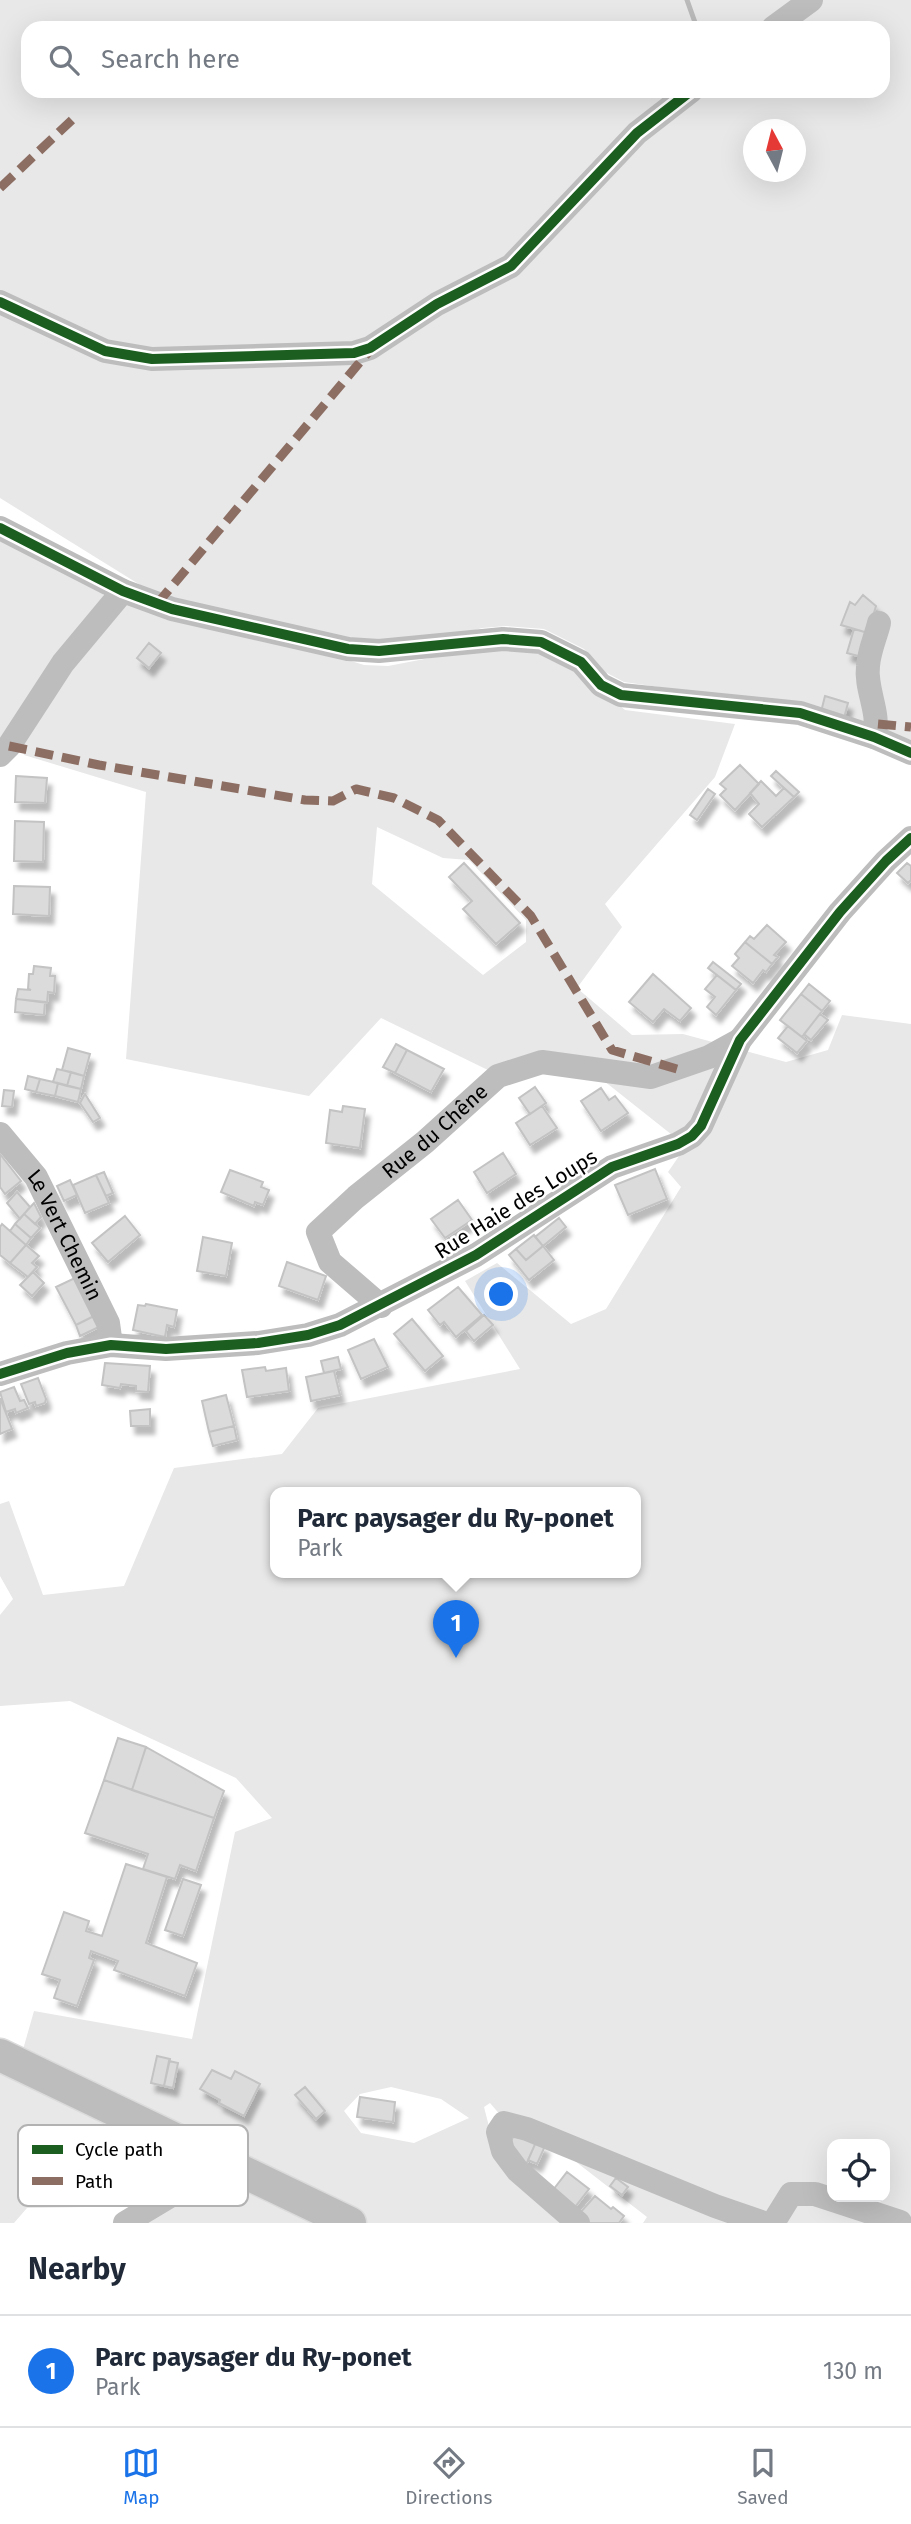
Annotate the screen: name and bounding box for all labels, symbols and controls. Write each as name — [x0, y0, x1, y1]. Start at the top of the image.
search box — [21, 21, 890, 98]
icon: search — [45, 41, 83, 79]
text: Search here — [101, 44, 240, 75]
north arrow — [743, 119, 806, 182]
street label: Rue du Chêne — [377, 1079, 493, 1184]
street label: Rue Haie des Loups — [430, 1143, 602, 1264]
street label: Le Vert Chemin — [22, 1164, 108, 1305]
your location — [484, 1277, 518, 1311]
popup — [270, 1487, 641, 1578]
text: Parc paysager du Ry-ponet — [297, 1503, 614, 1534]
text: Park — [297, 1534, 342, 1562]
pin: 1 — [433, 1600, 479, 1658]
legend — [18, 2125, 248, 2206]
text: Cycle path — [75, 2138, 163, 2161]
map controls — [827, 2139, 890, 2202]
button: locate — [827, 2139, 890, 2202]
text: Path — [75, 2170, 113, 2193]
text: Nearby — [28, 2251, 126, 2287]
text: Parc paysager du Ry-ponet — [95, 2342, 412, 2373]
text: 1 — [46, 2357, 56, 2385]
text: 130 m — [823, 2357, 883, 2385]
text: Park — [95, 2373, 140, 2401]
tab: Map — [122, 2444, 160, 2509]
tab: Directions — [405, 2444, 492, 2509]
tab: Saved — [737, 2444, 789, 2509]

